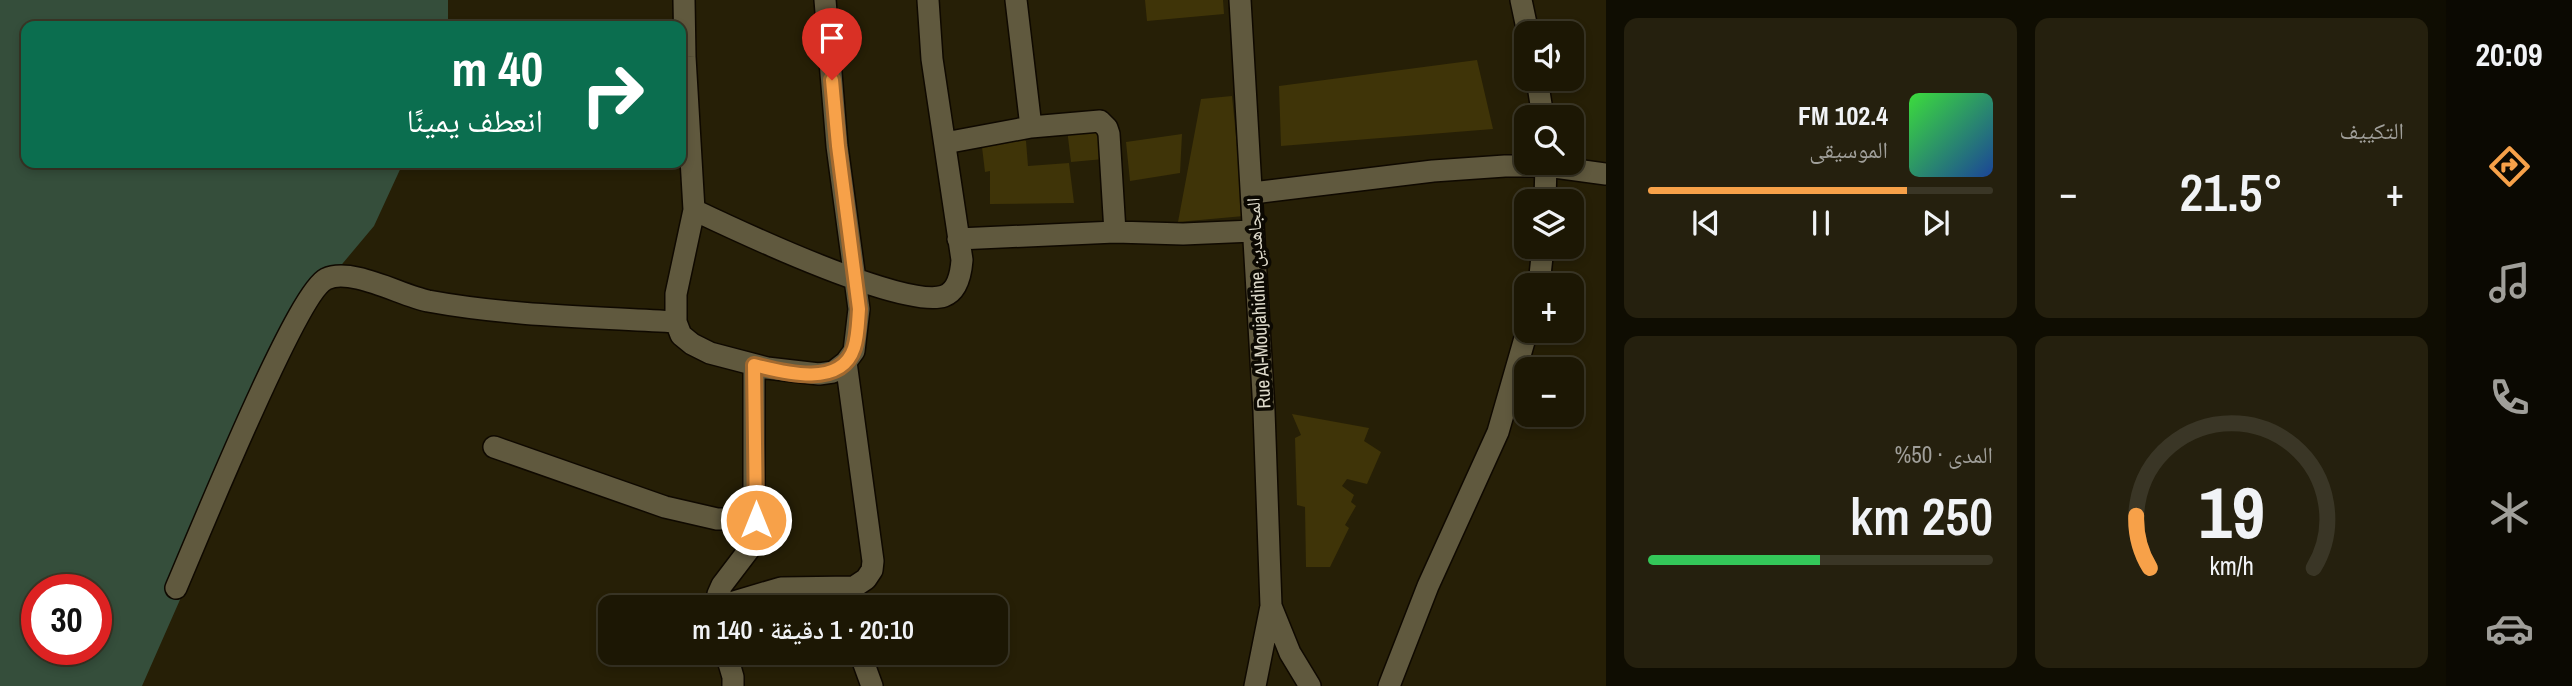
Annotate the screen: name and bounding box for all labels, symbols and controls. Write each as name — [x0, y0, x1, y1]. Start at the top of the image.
pin — [802, 8, 862, 80]
icon: arrive — [813, 19, 851, 57]
map controls — [1514, 21, 1584, 427]
button: sound — [1514, 21, 1584, 91]
text: 20:09 — [2475, 33, 2543, 76]
text: 40 m — [451, 35, 543, 101]
icon: right — [567, 49, 658, 140]
text: 102.4 FM — [1798, 98, 1888, 133]
text: انعطف يمينًا — [407, 99, 543, 142]
button: search — [1514, 105, 1584, 175]
text: التكييف — [2339, 115, 2404, 146]
text: الموسيقى — [1809, 134, 1888, 165]
icon: directions — [2485, 142, 2534, 191]
text: 21.5° — [2180, 157, 2283, 227]
text: − — [2059, 167, 2077, 218]
text: + — [2386, 167, 2404, 218]
button: layers — [1514, 189, 1584, 259]
street label: Rue Al-Moujahidine المجاهدين — [1239, 197, 1277, 409]
icon: previous — [1687, 204, 1725, 242]
icon: pause — [1802, 204, 1840, 242]
icon: next — [1917, 204, 1955, 242]
icon: music — [2485, 258, 2534, 307]
button: + — [1514, 273, 1584, 343]
button: − — [1514, 357, 1584, 427]
icon: phone — [2485, 373, 2534, 422]
text: المدى · 50% — [1895, 439, 1993, 470]
text: 19 — [2198, 463, 2265, 561]
text: 250 km — [1850, 481, 1993, 551]
position arrow — [719, 483, 793, 557]
icon: climate — [2485, 488, 2534, 537]
text: km/h — [2209, 549, 2254, 583]
speed limit sign: 30 — [21, 574, 112, 665]
icon: car — [2485, 604, 2534, 653]
text: 20:10 · 1 دقيقة · 140 m — [692, 612, 914, 647]

